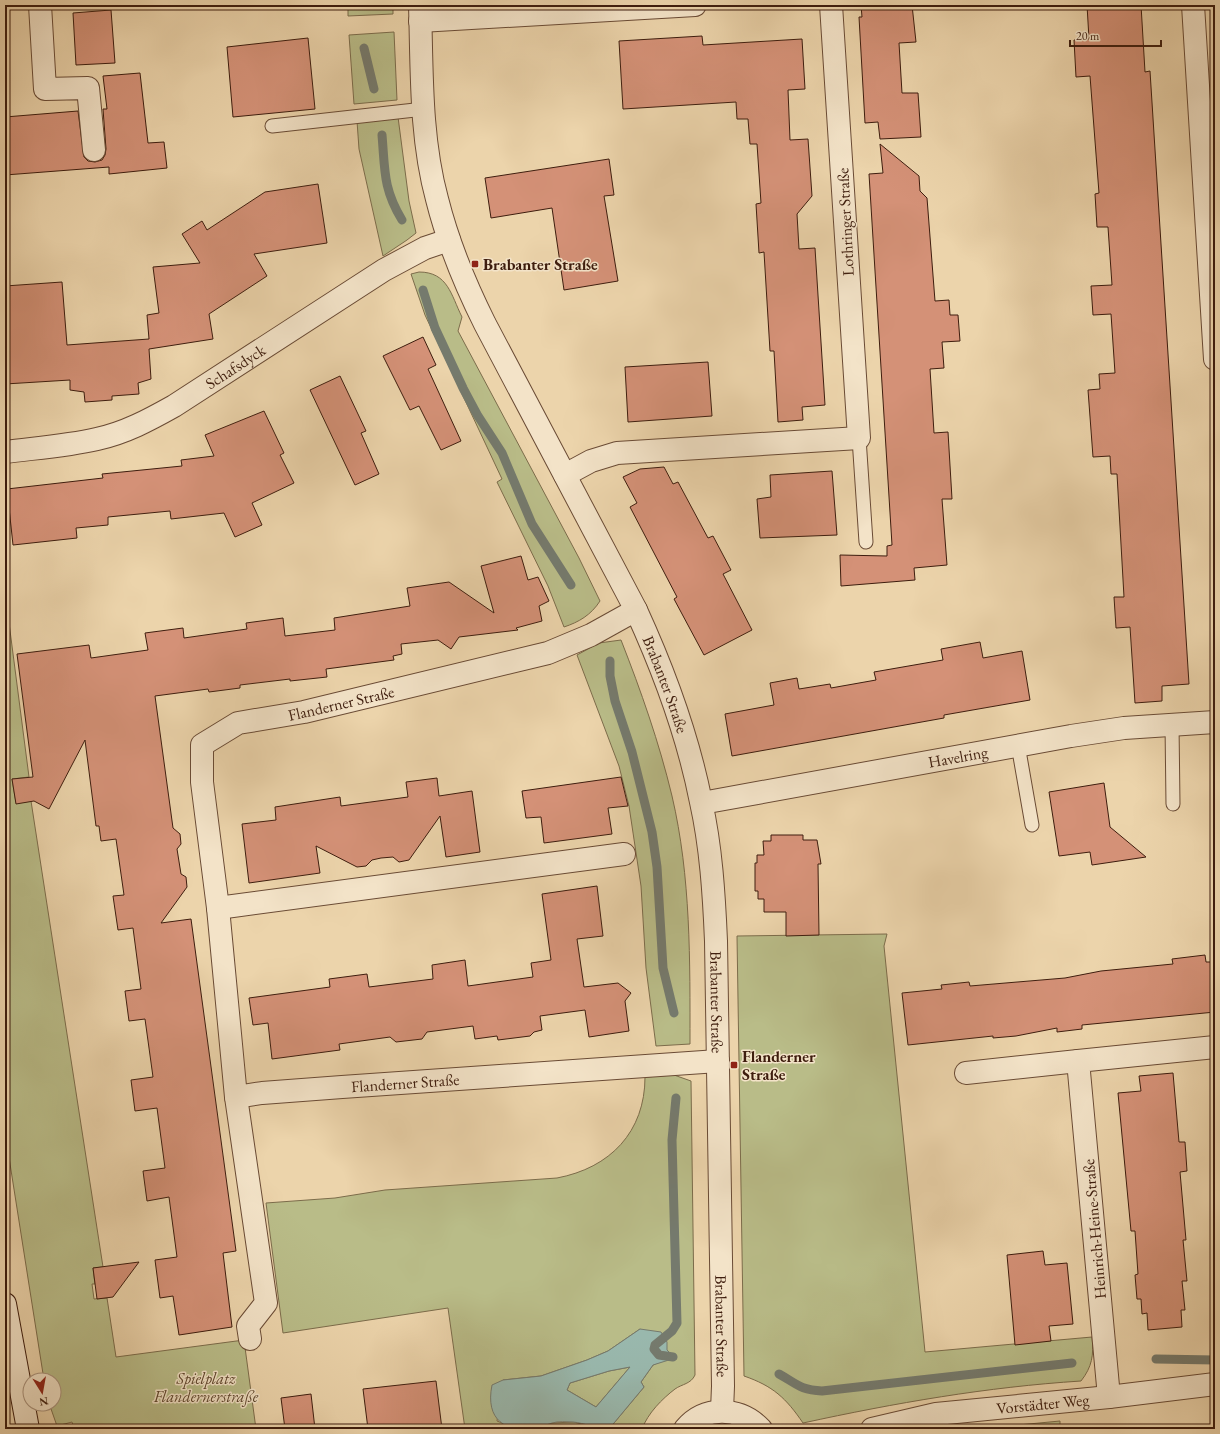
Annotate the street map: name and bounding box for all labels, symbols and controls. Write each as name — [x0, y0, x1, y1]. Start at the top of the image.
scale bar — [1070, 22, 1161, 48]
text: 20 m — [1076, 28, 1100, 44]
street label: Lothringer Straße — [832, 167, 859, 277]
place label: Brabanter Straße — [483, 254, 598, 275]
marker: Brabanter Straße — [470, 259, 480, 269]
street label: Schafsdyck — [201, 339, 270, 394]
street label: Brabanter Straße — [638, 633, 693, 736]
street label: Flanderner Straße — [286, 681, 396, 726]
street label: Havelring — [926, 741, 991, 773]
street label: Brabanter Straße — [705, 951, 728, 1053]
place label: Flanderner Straße — [742, 1046, 816, 1085]
marker: Flanderner Straße — [729, 1060, 739, 1070]
street label: Flanderner Straße — [350, 1069, 460, 1097]
street label: Heinrich-Heine-Straße — [1078, 1158, 1111, 1300]
street label: Brabanter Straße — [710, 1275, 733, 1377]
park label: Spielplatz Flandernerstraße — [153, 1368, 259, 1407]
north arrow — [22, 1372, 62, 1412]
street label: Vorstädter Weg — [995, 1389, 1091, 1419]
text: N — [38, 1394, 50, 1410]

